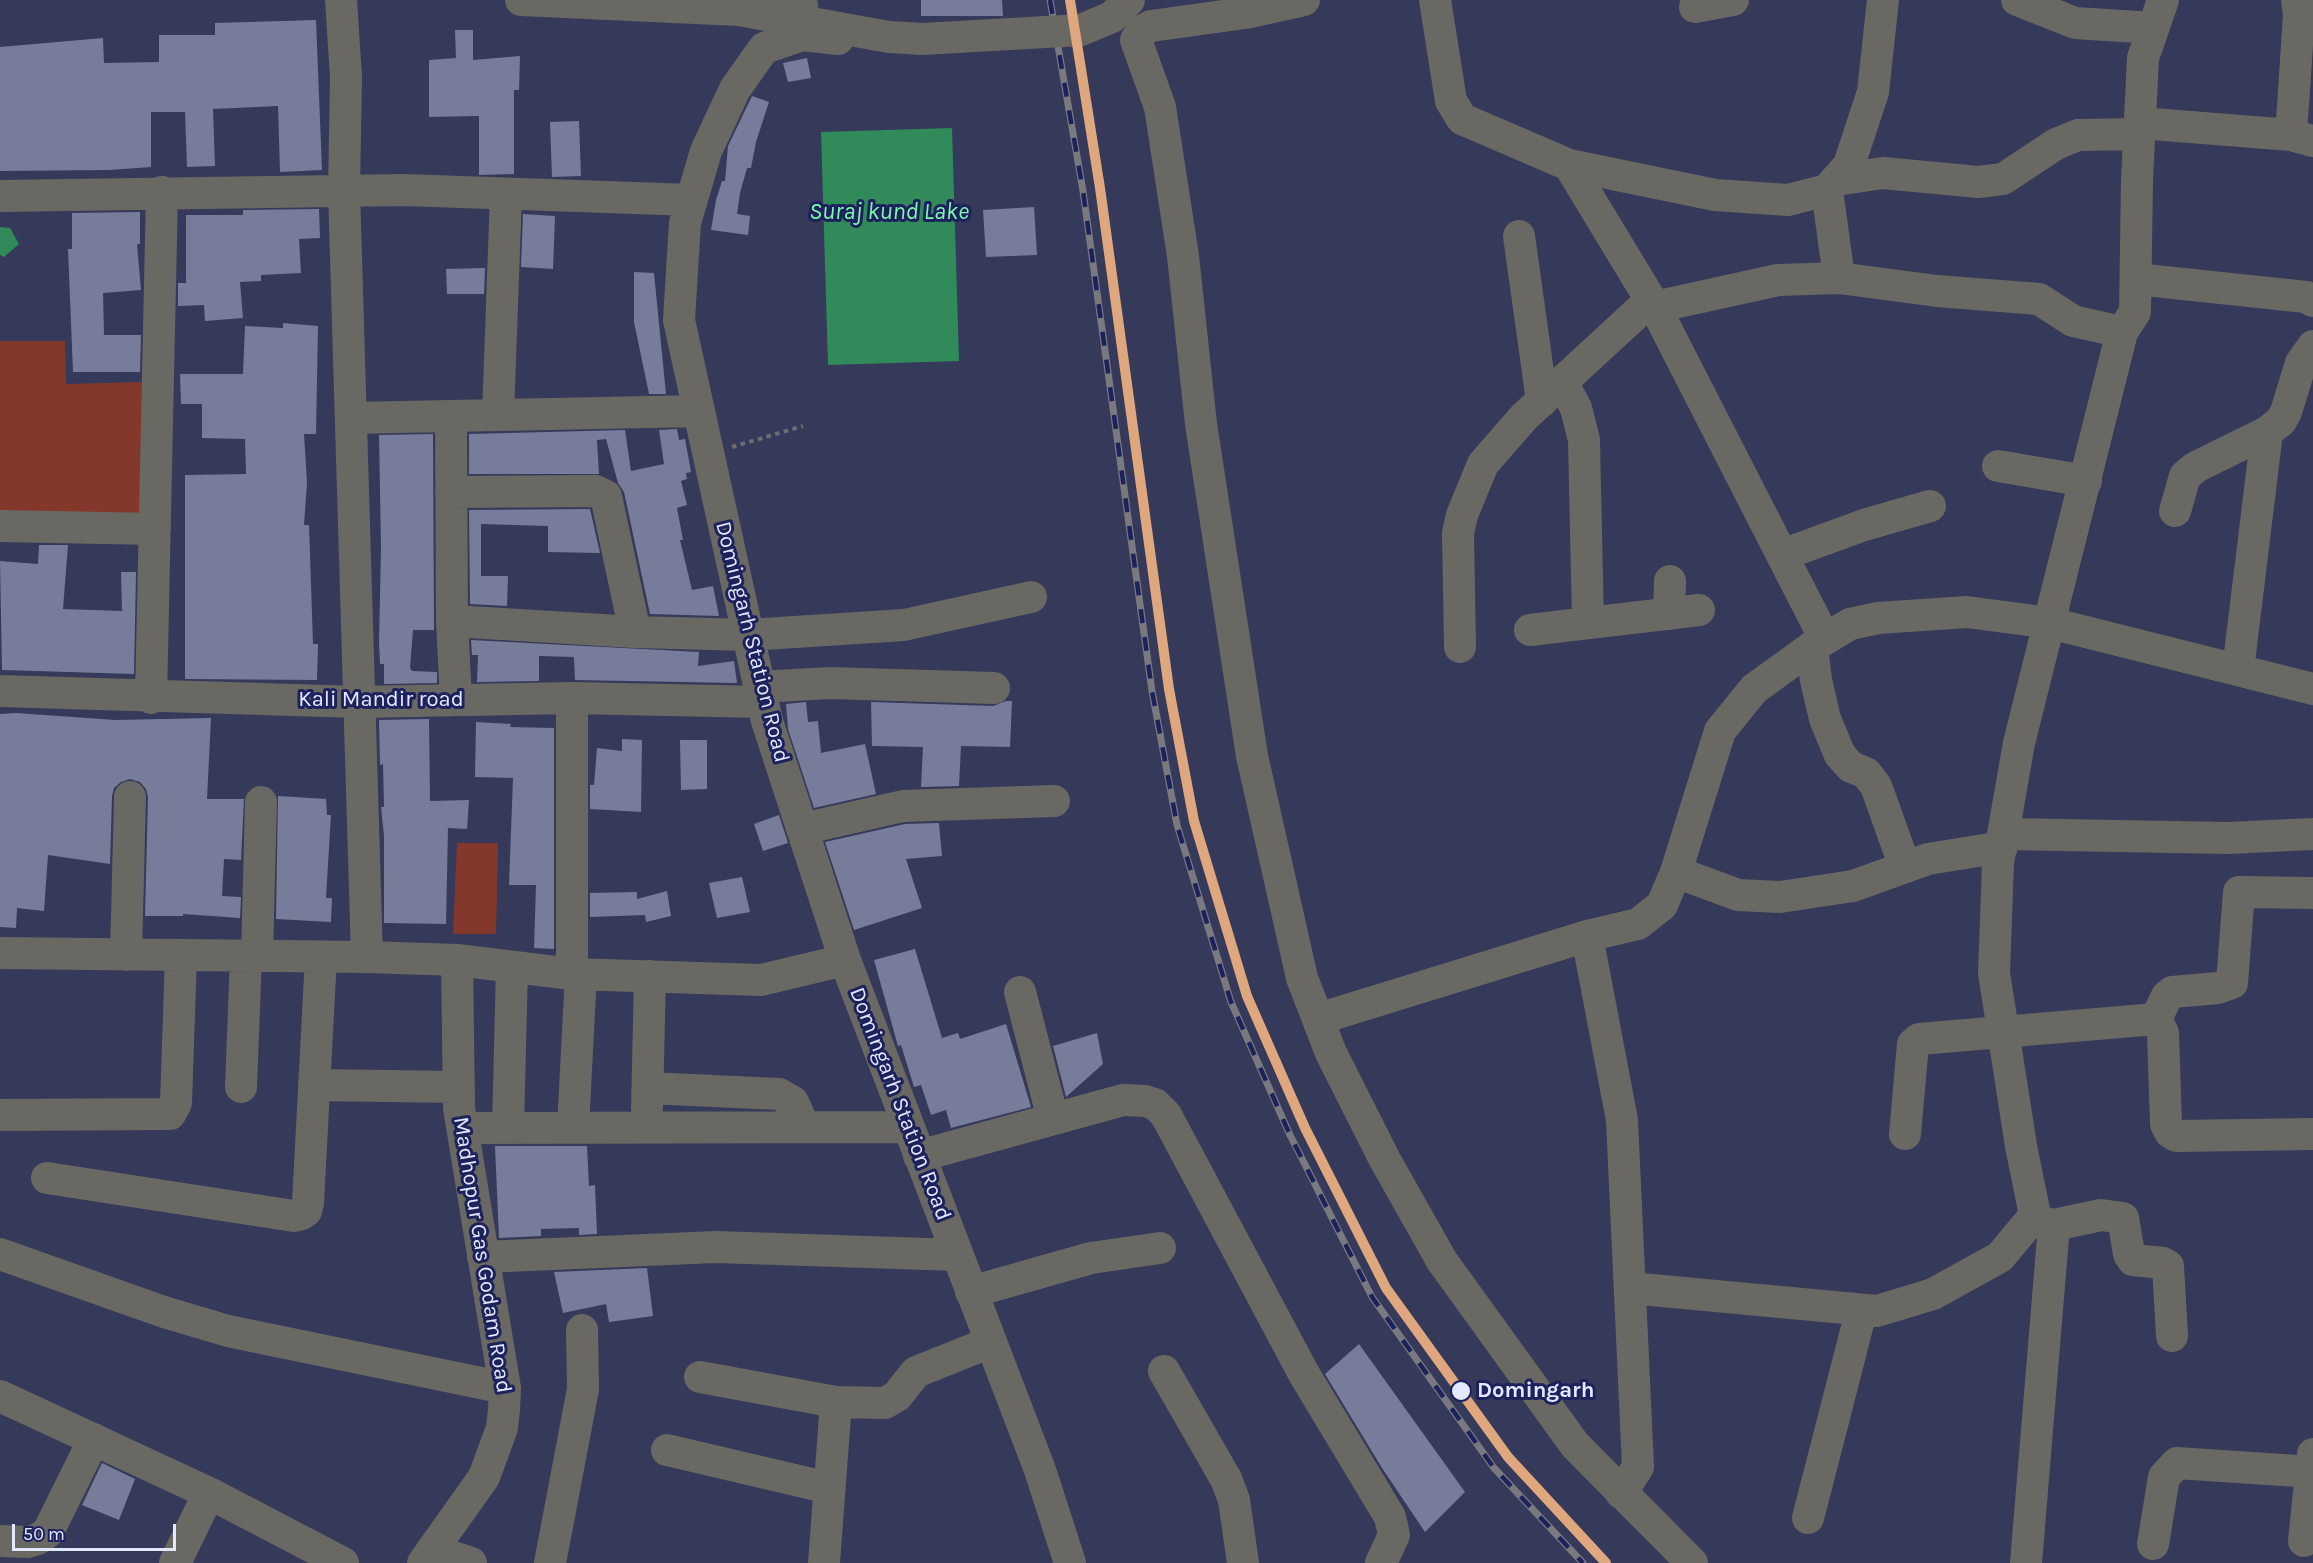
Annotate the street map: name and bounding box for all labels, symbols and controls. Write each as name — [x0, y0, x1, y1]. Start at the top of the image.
water label: Suraj kund Lake — [809, 198, 969, 226]
street label: Domingarh Station Road — [709, 519, 795, 765]
street label: Kali Mandir road — [298, 687, 464, 713]
street label: Domingarh Station Road — [843, 984, 957, 1224]
street label: Madhopur Gas Godam Road — [447, 1115, 517, 1395]
place label: Domingarh — [1477, 1378, 1594, 1404]
marker: Domingarh — [1450, 1380, 1472, 1402]
scale bar — [15, 1512, 178, 1550]
text: 50 m — [23, 1523, 65, 1545]

